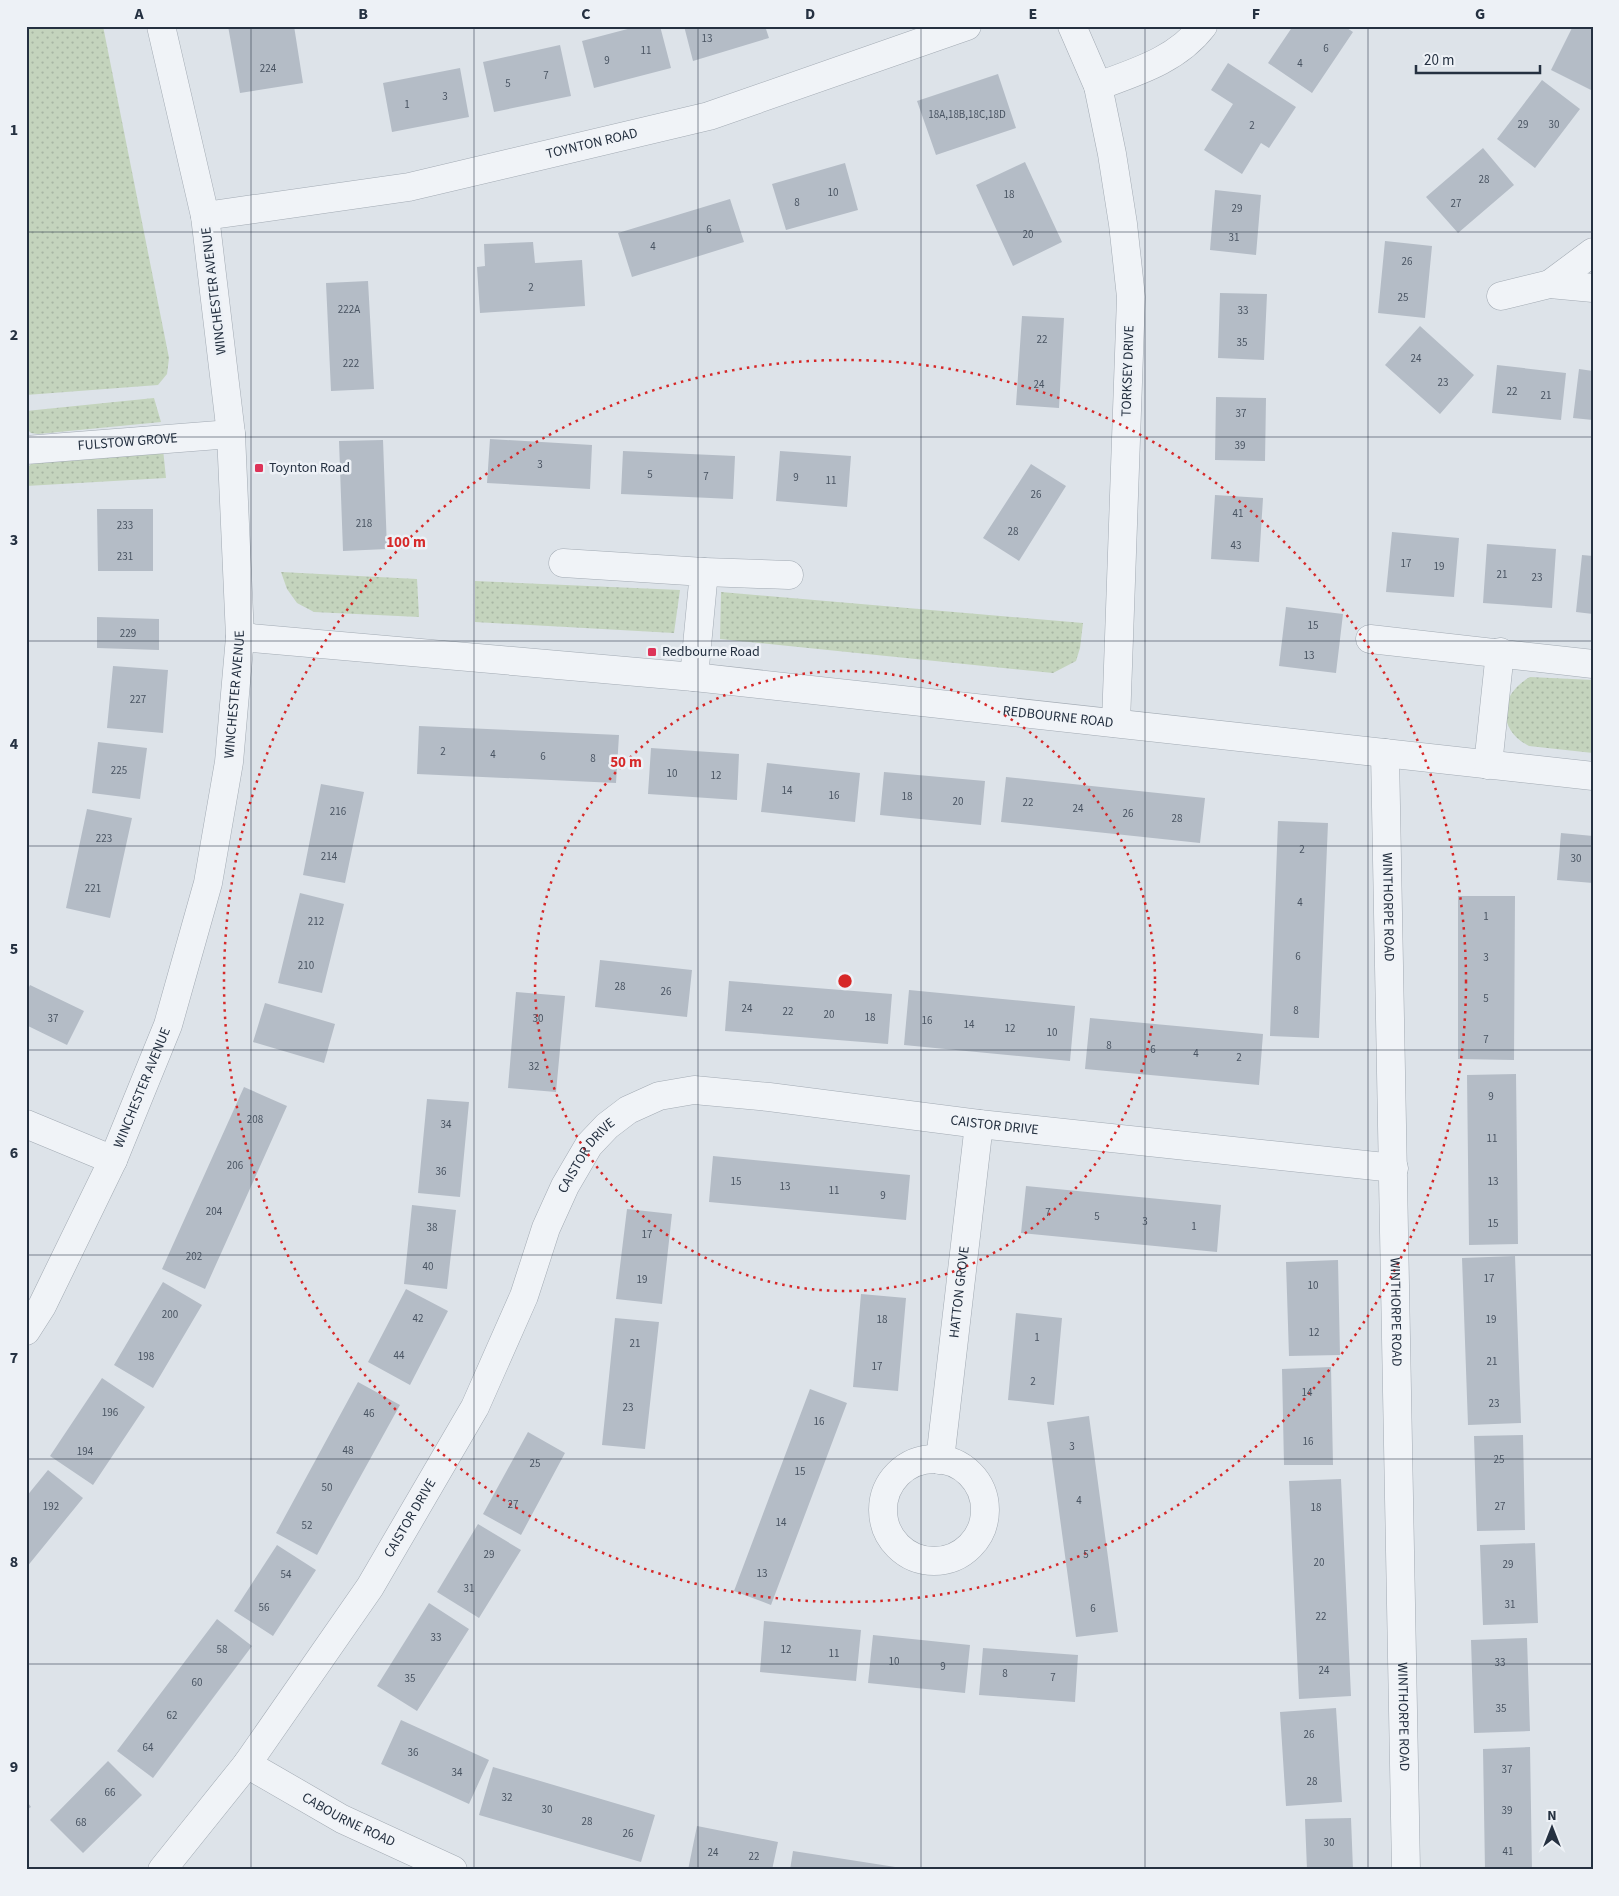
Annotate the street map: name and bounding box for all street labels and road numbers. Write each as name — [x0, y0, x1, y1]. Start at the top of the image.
street label: TOYNTON ROAD — [544, 123, 640, 164]
street label: WINCHESTER AVENUE — [196, 226, 232, 356]
street label: TORKSEY DRIVE — [1116, 325, 1140, 417]
street label: FULSTOW GROVE — [77, 428, 178, 456]
street label: WINCHESTER AVENUE — [219, 630, 250, 759]
street label: REDBOURNE ROAD — [1002, 701, 1114, 733]
street label: WINTHORPE ROAD — [1377, 852, 1399, 962]
street label: WINCHESTER AVENUE — [109, 1024, 176, 1151]
street label: CAISTOR DRIVE — [949, 1110, 1040, 1140]
street label: CAISTOR DRIVE — [553, 1113, 619, 1197]
street label: HATTON GROVE — [944, 1245, 975, 1339]
street label: WINTHORPE ROAD — [1384, 1257, 1407, 1367]
street label: CAISTOR DRIVE — [379, 1475, 441, 1562]
street label: WINTHORPE ROAD — [1392, 1662, 1414, 1772]
street label: CABOURNE ROAD — [298, 1788, 399, 1852]

